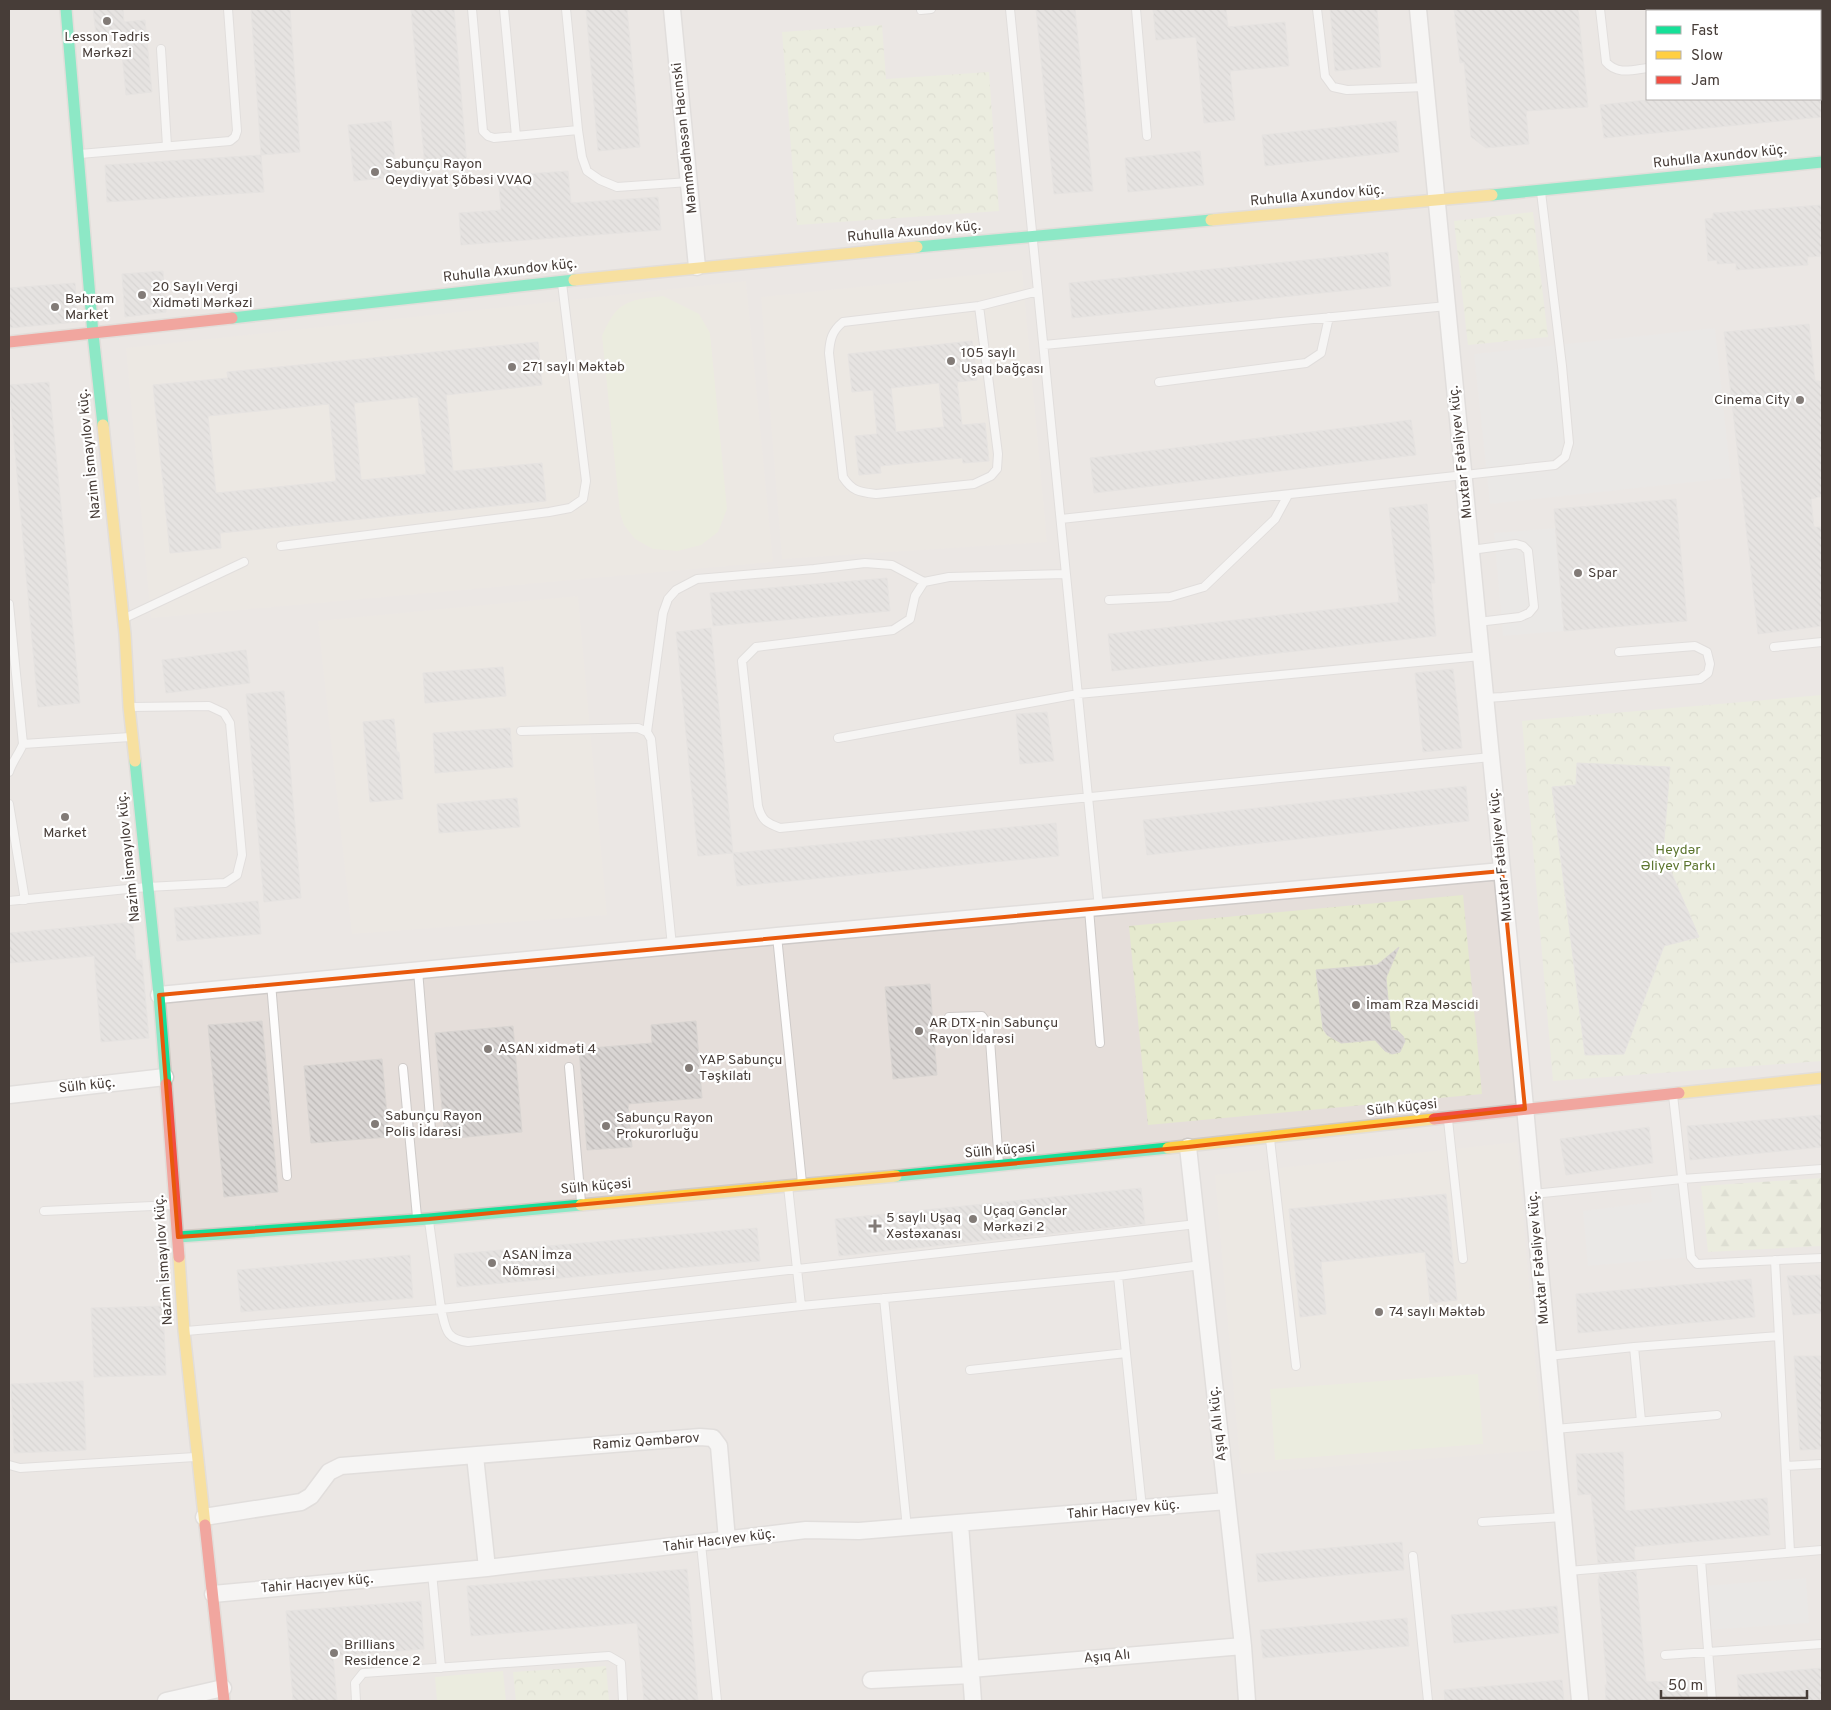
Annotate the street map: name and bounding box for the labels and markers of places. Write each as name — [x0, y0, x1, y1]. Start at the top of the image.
marker: Lesson Tədris Mərkəzi — [101, 15, 113, 27]
place label: Lesson Tədris Mərkəzi — [64, 29, 150, 62]
place label: Sabunçu Rayon Qeydiyyat Şöbəsi VVAQ — [385, 156, 532, 189]
marker: Sabunçu Rayon Qeydiyyat Şöbəsi VVAQ — [369, 166, 381, 178]
place label: 20 Saylı Vergi Xidməti Mərkəzi — [152, 279, 253, 312]
marker: 20 Saylı Vergi Xidməti Mərkəzi — [136, 289, 148, 301]
place label: Bəhram Market — [65, 291, 114, 324]
marker: Bəhram Market — [49, 301, 61, 313]
place label: 105 saylı Uşaq bağçası — [961, 345, 1044, 378]
marker: 105 saylı Uşaq bağçası — [945, 355, 957, 367]
place label: 271 saylı Məktəb — [522, 359, 625, 376]
marker: 271 saylı Məktəb — [506, 361, 518, 373]
place label: Cinema City — [1714, 392, 1790, 409]
marker: Cinema City — [1794, 394, 1806, 406]
place label: Spar — [1588, 565, 1618, 582]
marker: Spar — [1572, 567, 1584, 579]
marker: Market — [59, 811, 71, 823]
place label: Market — [43, 825, 87, 842]
place label: İmam Rza Məscidi — [1366, 996, 1479, 1014]
marker: İmam Rza Məscidi — [1350, 999, 1362, 1011]
place label: AR DTX-nin Sabunçu Rayon İdarəsi — [929, 1015, 1058, 1048]
marker: AR DTX-nin Sabunçu Rayon İdarəsi — [913, 1025, 925, 1037]
place label: ASAN xidməti 4 — [498, 1041, 596, 1058]
marker: ASAN xidməti 4 — [482, 1043, 494, 1055]
place label: YAP Sabunçu Təşkilatı — [699, 1052, 782, 1085]
marker: YAP Sabunçu Təşkilatı — [683, 1062, 695, 1074]
place label: Sabunçu Rayon Polis İdarəsi — [385, 1108, 482, 1141]
place label: Sabunçu Rayon Prokurorluğu — [616, 1110, 713, 1143]
marker: Sabunçu Rayon Polis İdarəsi — [369, 1118, 381, 1130]
marker: Sabunçu Rayon Prokurorluğu — [600, 1120, 612, 1132]
place label: Uçaq Gənclər Mərkəzi 2 — [983, 1203, 1068, 1236]
place label: 5 saylı Uşaq Xəstəxanası — [886, 1210, 961, 1243]
marker: Uçaq Gənclər Mərkəzi 2 — [967, 1213, 979, 1225]
marker: 5 saylı Uşaq Xəstəxanası — [868, 1219, 882, 1233]
place label: ASAN İmza Nömrəsi — [502, 1246, 572, 1280]
marker: ASAN İmza Nömrəsi — [486, 1257, 498, 1269]
place label: 74 saylı Məktəb — [1389, 1304, 1485, 1321]
marker: 74 saylı Məktəb — [1373, 1306, 1385, 1318]
place label: Brillians Residence 2 — [344, 1637, 421, 1670]
marker: Brillians Residence 2 — [328, 1647, 340, 1659]

